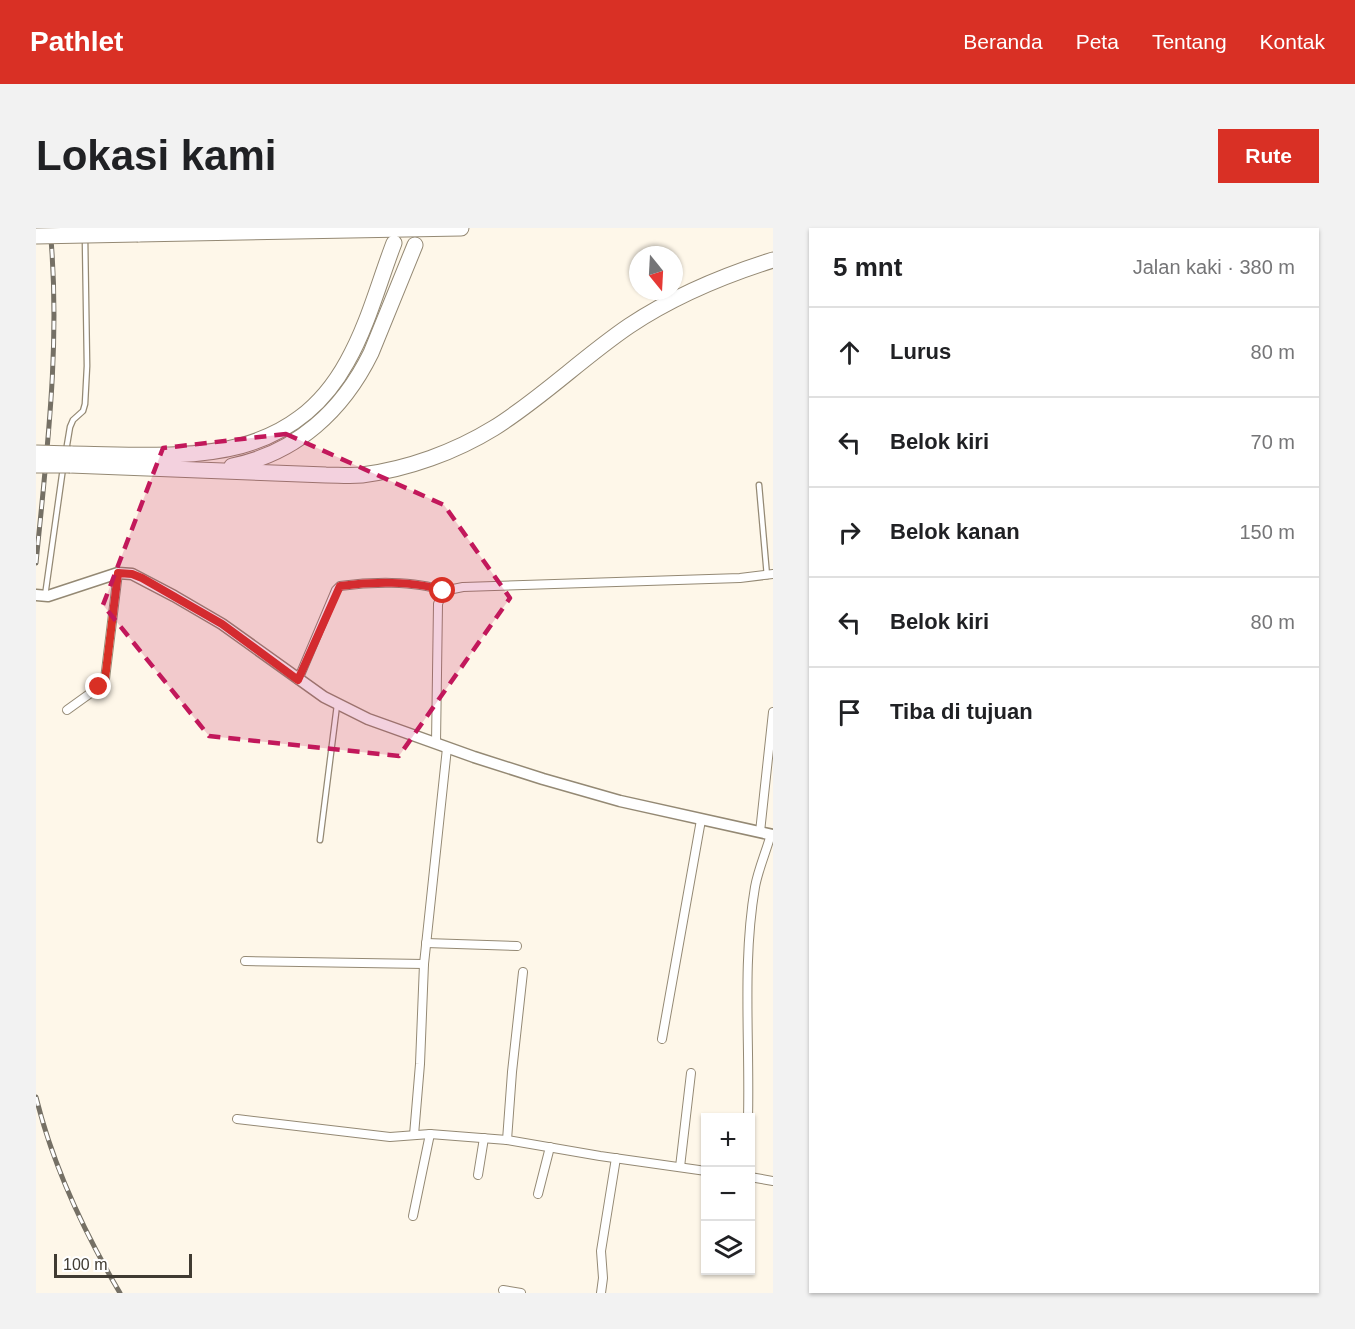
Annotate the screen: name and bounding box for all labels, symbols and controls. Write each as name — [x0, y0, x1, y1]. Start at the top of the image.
text: Pathlet — [30, 26, 123, 57]
text: Beranda — [963, 30, 1043, 53]
text: Peta — [1076, 30, 1119, 53]
text: Tentang — [1152, 30, 1227, 53]
text: Kontak — [1260, 30, 1325, 53]
button: Rute — [1218, 129, 1319, 183]
text: Lokasi kami — [36, 132, 276, 179]
north arrow — [629, 246, 683, 300]
text: 5 mnt — [833, 252, 902, 282]
text: Jalan kaki · 380 m — [1133, 256, 1295, 278]
icon: ahead — [833, 336, 866, 369]
text: Lurus — [890, 339, 951, 364]
text: 80 m — [1251, 341, 1295, 363]
icon: left — [833, 426, 866, 459]
text: Belok kiri — [890, 429, 989, 454]
text: 70 m — [1251, 431, 1295, 453]
icon: right — [833, 516, 866, 549]
text: Belok kanan — [890, 519, 1020, 544]
text: 150 m — [1239, 521, 1295, 543]
route start — [429, 577, 455, 603]
icon: left — [833, 606, 866, 639]
text: Belok kiri — [890, 609, 989, 634]
text: 80 m — [1251, 611, 1295, 633]
route end — [85, 673, 111, 699]
icon: arrive — [833, 696, 866, 729]
text: Tiba di tujuan — [890, 699, 1033, 724]
map controls — [701, 1113, 755, 1275]
button: + — [701, 1113, 755, 1167]
button: − — [701, 1167, 755, 1221]
button: layers — [701, 1221, 755, 1275]
scale bar — [54, 1251, 192, 1278]
text: 100 m — [63, 1256, 107, 1273]

